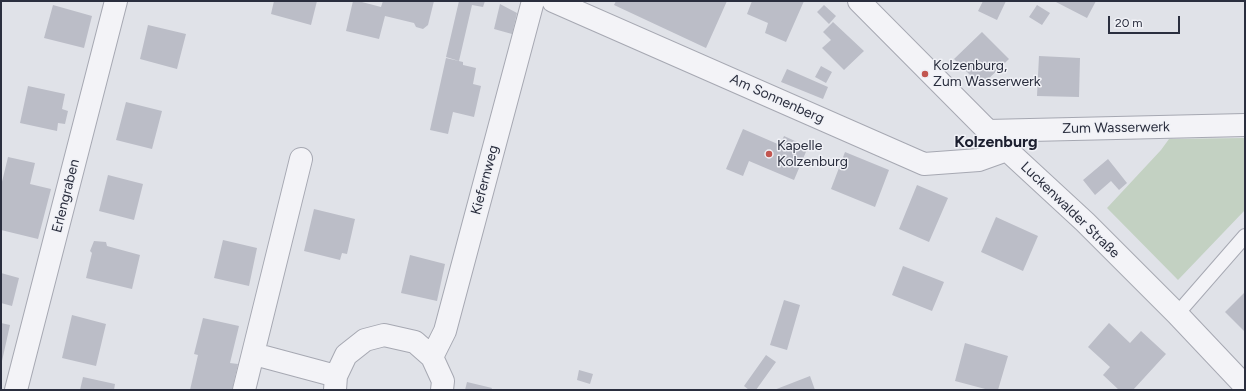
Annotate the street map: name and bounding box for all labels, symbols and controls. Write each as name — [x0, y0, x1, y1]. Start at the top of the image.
scale bar — [1110, 8, 1182, 34]
text: 20 m — [1115, 16, 1143, 30]
place label: Kolzenburg, Zum Wasserwerk — [933, 58, 1041, 90]
marker: Kolzenburg, Zum Wasserwerk — [920, 69, 930, 79]
street label: Am Sonnenberg — [727, 71, 827, 127]
street label: Zum Wasserwerk — [1062, 119, 1170, 137]
district label: Kolzenburg — [954, 132, 1038, 152]
place label: Kapelle Kolzenburg — [777, 138, 848, 170]
street label: Kiefernweg — [468, 143, 502, 217]
marker: Kapelle Kolzenburg — [764, 149, 774, 159]
street label: Erlengraben — [49, 157, 83, 235]
street label: Luckenwalder Straße — [1017, 158, 1123, 262]

